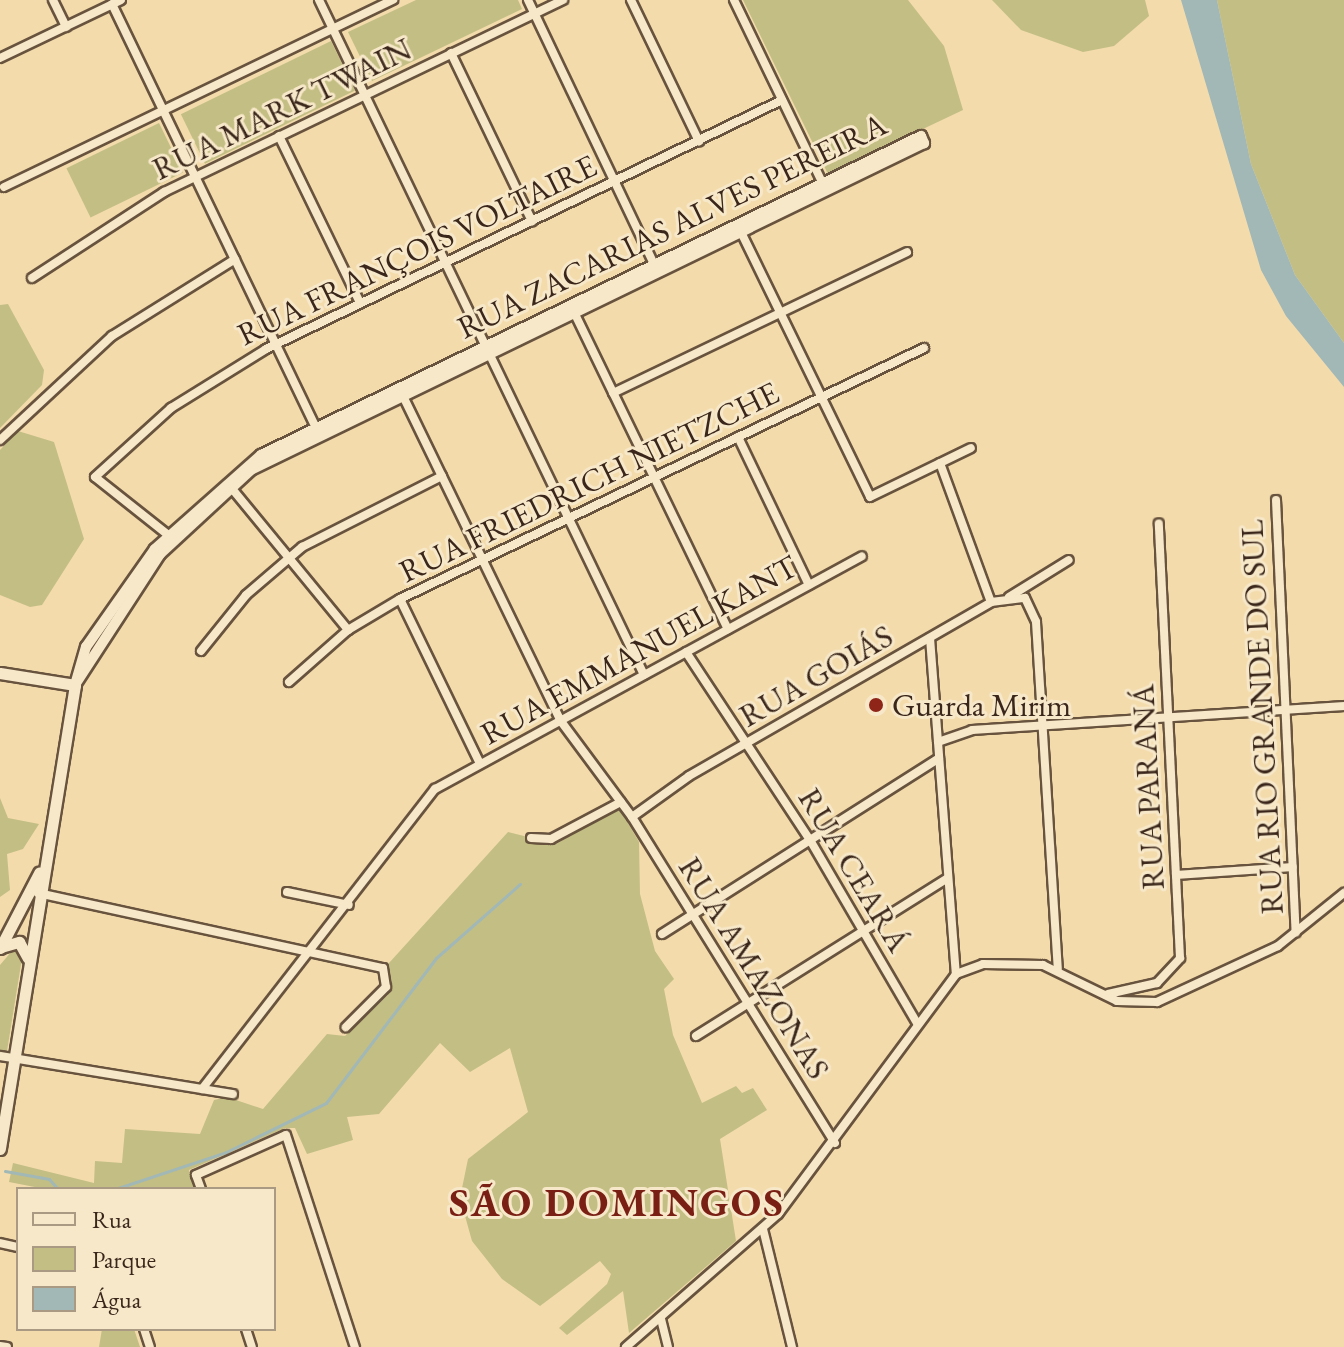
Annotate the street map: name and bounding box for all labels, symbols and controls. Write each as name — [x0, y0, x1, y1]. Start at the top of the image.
street label: RUA MARK TWAIN — [146, 30, 418, 188]
street label: RUA ZACARIAS ALVES PEREIRA — [451, 105, 893, 347]
street label: RUA FRANÇOIS VOLTAIRE — [231, 146, 603, 354]
street label: RUA FRIEDRICH NIETZCHE — [393, 373, 785, 591]
street label: RUA RIO GRANDE DO SUL — [1232, 519, 1292, 915]
street label: RUA EMMANUEL KANT — [474, 547, 804, 753]
street label: RUA GOIÁS — [733, 617, 899, 735]
street label: RUA PARANÁ — [1123, 683, 1173, 891]
place label: Guarda Mirim — [892, 686, 1071, 724]
marker: Guarda Mirim — [867, 696, 885, 714]
street label: RUA CEARÁ — [790, 781, 918, 959]
street label: RUA AMAZONAS — [670, 850, 838, 1086]
district label: SÃO DOMINGOS — [449, 1178, 785, 1226]
legend — [16, 1187, 276, 1331]
text: Rua — [92, 1204, 131, 1235]
text: Parque — [92, 1244, 156, 1275]
text: Água — [92, 1284, 141, 1315]

